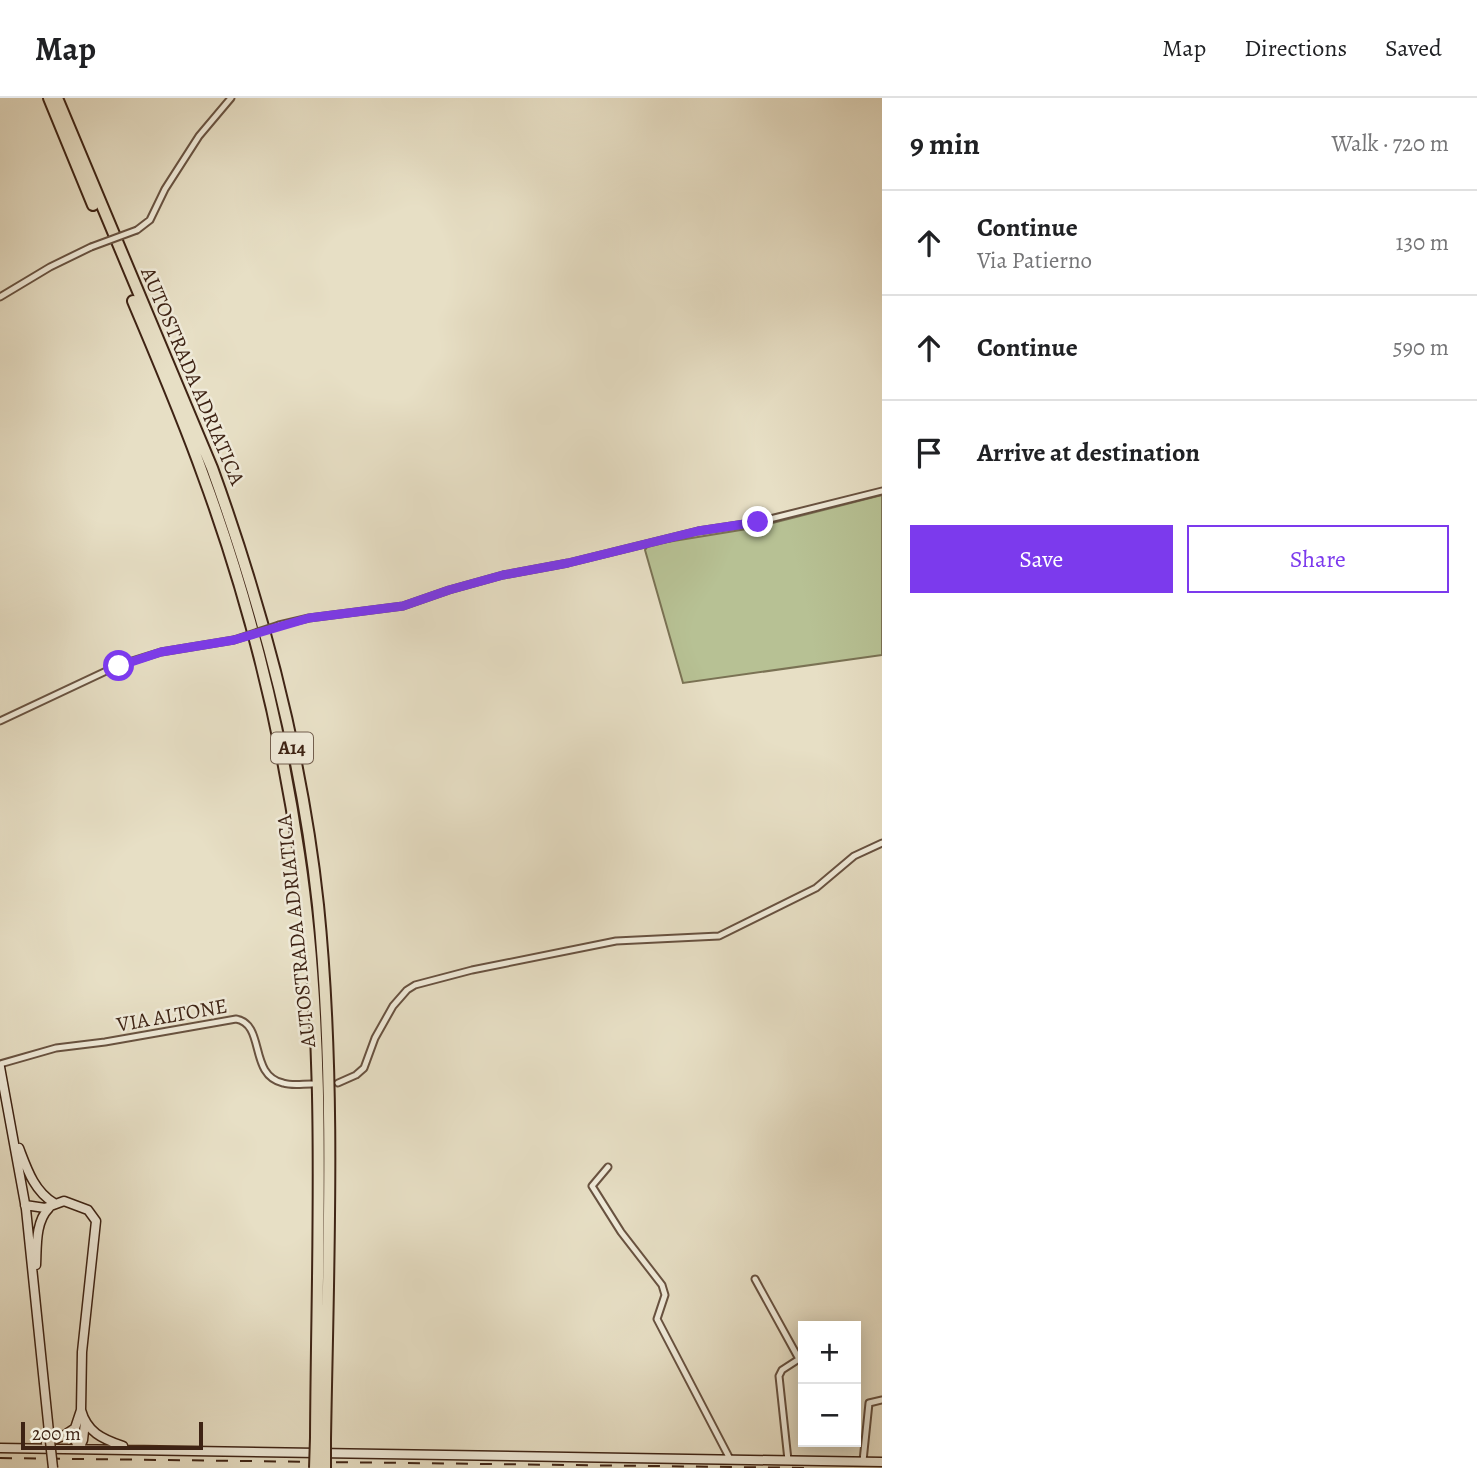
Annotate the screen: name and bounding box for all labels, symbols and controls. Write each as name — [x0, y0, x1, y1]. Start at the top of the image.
text: Map — [35, 26, 96, 71]
text: Map — [1162, 32, 1206, 64]
text: Directions — [1244, 32, 1347, 64]
text: Saved — [1385, 32, 1442, 64]
text: 9 min — [910, 124, 980, 164]
text: Walk · 720 m — [1331, 128, 1449, 159]
text: Continue — [977, 210, 1078, 245]
icon: ahead — [910, 224, 948, 262]
text: 130 m — [1396, 227, 1449, 258]
text: Via Patierno — [977, 245, 1092, 276]
street label: AUTOSTRADA ADRIATICA — [134, 262, 252, 490]
icon: ahead — [910, 329, 948, 367]
text: Continue — [977, 330, 1078, 365]
text: 590 m — [1393, 332, 1449, 363]
icon: arrive — [910, 434, 948, 472]
text: Arrive at destination — [977, 435, 1200, 470]
route end — [742, 506, 773, 537]
button: Save — [910, 525, 1173, 593]
button: Share — [1187, 525, 1449, 593]
route start — [103, 650, 134, 681]
road number: A14 — [271, 733, 313, 764]
street label: AUTOSTRADA ADRIATICA — [270, 812, 322, 1050]
street label: VIA ALTONE — [113, 991, 230, 1039]
map controls — [798, 1321, 861, 1447]
button: + — [798, 1321, 861, 1384]
button: − — [798, 1384, 861, 1447]
scale bar — [21, 1419, 203, 1451]
text: 200 m — [32, 1421, 81, 1447]

